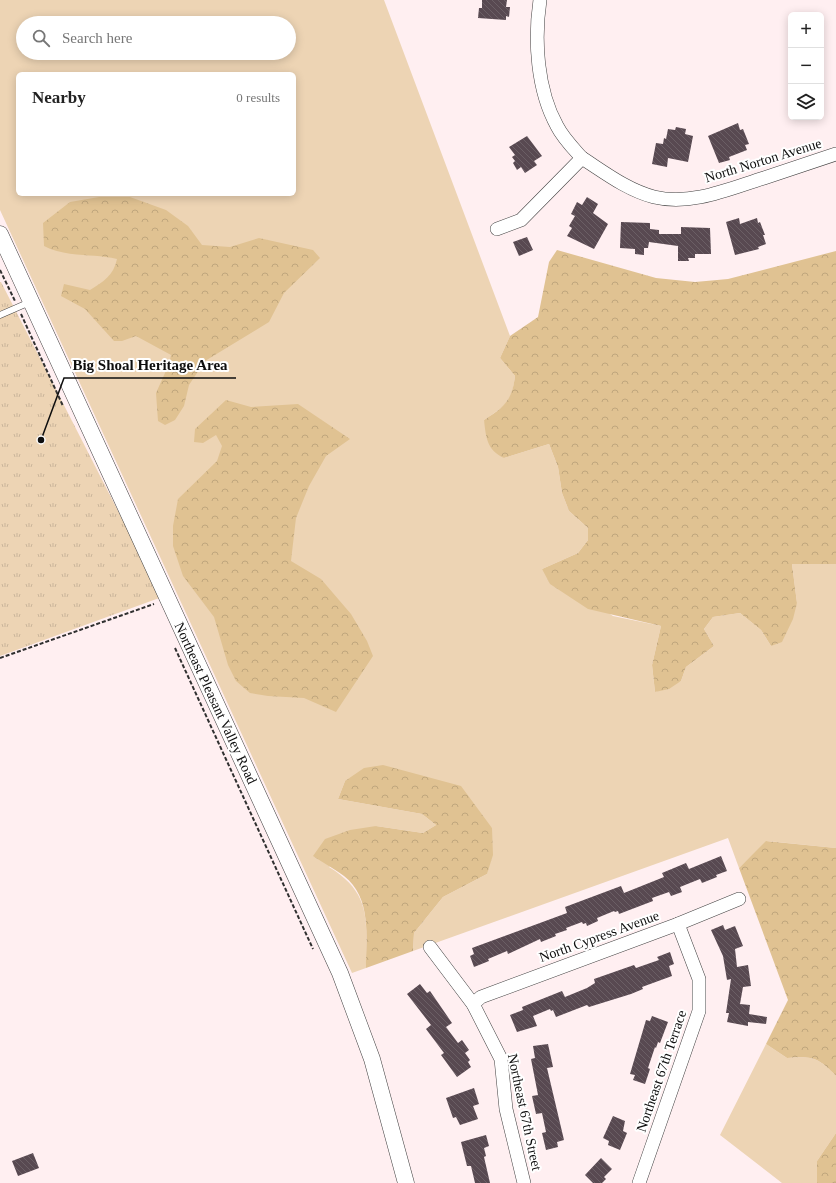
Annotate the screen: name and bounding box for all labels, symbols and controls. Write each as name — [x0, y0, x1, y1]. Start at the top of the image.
map controls — [788, 12, 824, 120]
button: + — [788, 12, 824, 48]
search box — [16, 16, 296, 60]
icon: search — [30, 27, 52, 49]
text: Search here — [62, 30, 132, 46]
button: − — [788, 48, 824, 84]
button: layers — [788, 84, 824, 120]
text: Nearby — [32, 88, 86, 107]
text: 0 results — [236, 90, 280, 105]
street label: North Norton Avenue — [703, 136, 823, 185]
callout: Big Shoal Heritage Area — [64, 351, 236, 378]
text: Big Shoal Heritage Area — [72, 357, 228, 373]
street label: Northeast Pleasant Valley Road — [171, 620, 260, 786]
street label: North Cypress Avenue — [537, 908, 661, 965]
street label: Northeast 67th Terrace — [634, 1008, 689, 1134]
street label: Northeast 67th Street — [505, 1052, 544, 1172]

